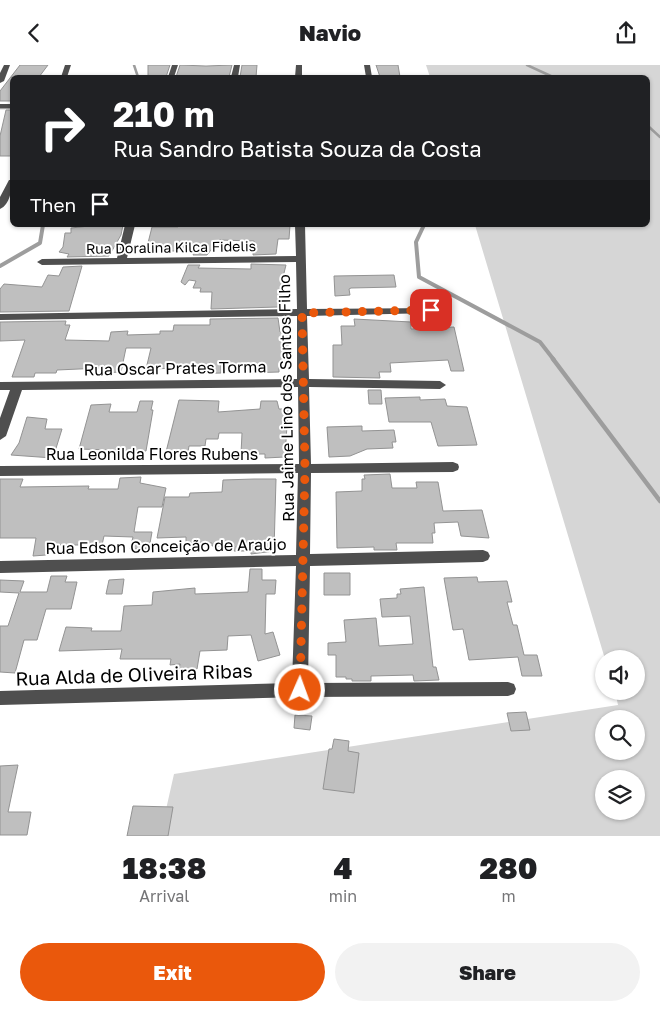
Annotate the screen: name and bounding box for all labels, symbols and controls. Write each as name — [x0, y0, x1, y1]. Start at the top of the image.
icon: back — [20, 19, 48, 47]
text: Navio — [299, 19, 361, 46]
icon: share — [612, 19, 640, 47]
text: 210 m — [113, 93, 215, 135]
icon: right — [30, 95, 95, 160]
text: Rua Sandro Batista Souza da Costa — [113, 135, 482, 162]
icon: arrive — [86, 190, 114, 218]
text: Then — [30, 193, 76, 216]
street label: Rua Doralina Kilca Fidelis — [86, 237, 256, 257]
street label: Rua Jaime Lino dos Santos Filho — [274, 274, 298, 522]
pin — [410, 289, 452, 331]
icon: arrive — [417, 296, 445, 324]
street label: Rua Oscar Prates Torma — [83, 356, 267, 380]
street label: Rua Leonilda Flores Rubens — [46, 444, 258, 464]
street label: Rua Edson Conceição de Araújo — [45, 534, 287, 558]
map controls — [595, 650, 645, 820]
button: sound — [595, 650, 645, 700]
street label: Rua Alda de Oliveira Ribas — [15, 658, 253, 690]
position arrow — [273, 663, 325, 715]
button: search — [595, 710, 645, 760]
button: layers — [595, 770, 645, 820]
text: 18:38 — [122, 850, 206, 886]
text: 4 — [333, 850, 352, 886]
text: 280 — [480, 850, 538, 886]
text: Arrival — [139, 886, 189, 906]
text: min — [329, 886, 357, 906]
text: m — [501, 886, 516, 906]
button: Exit — [20, 943, 325, 1001]
button: Share — [335, 943, 640, 1001]

